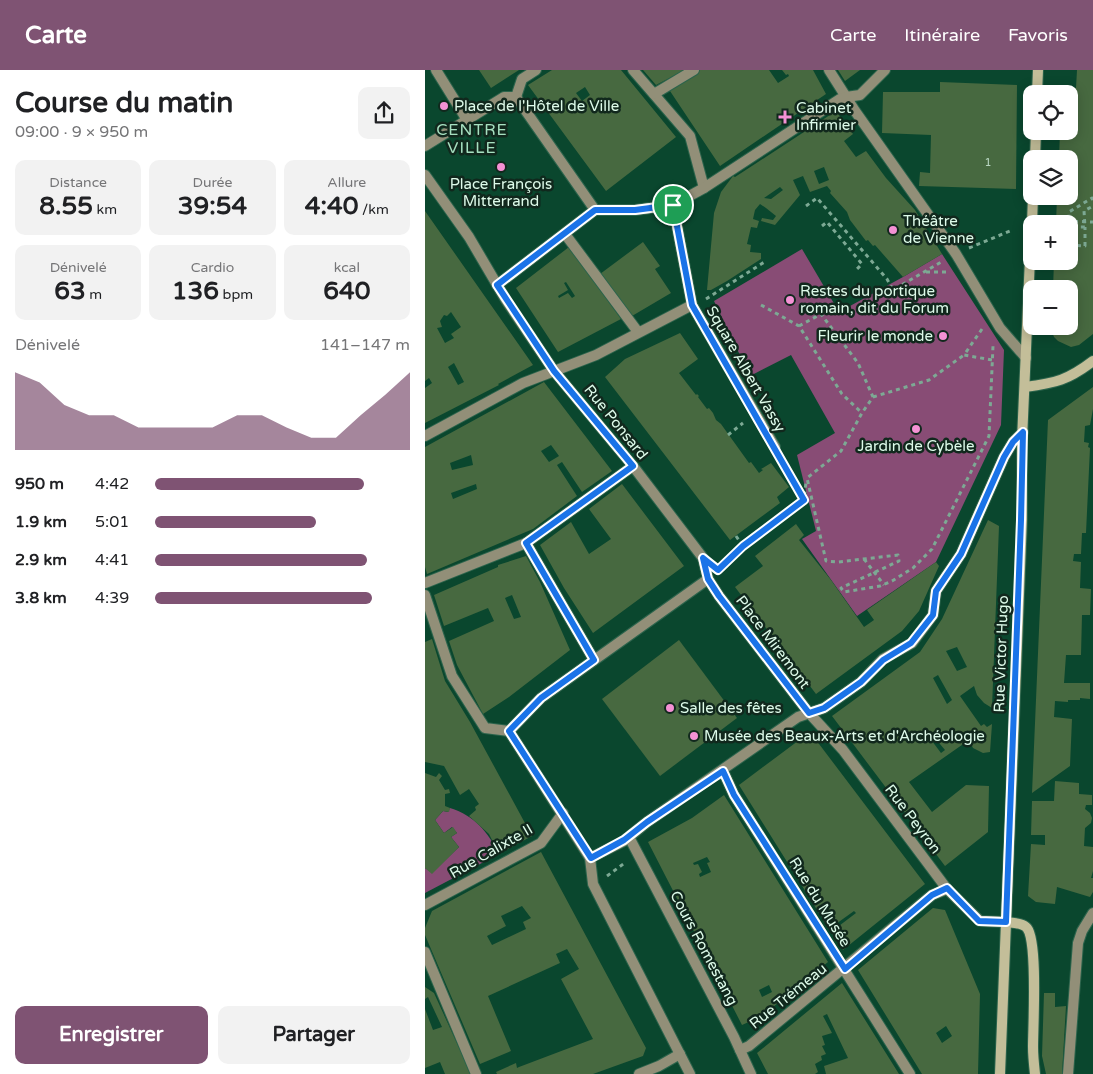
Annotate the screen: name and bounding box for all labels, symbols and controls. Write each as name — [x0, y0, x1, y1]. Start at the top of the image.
text: Carte — [25, 21, 87, 50]
text: Carte — [830, 24, 876, 46]
text: Itinéraire — [904, 24, 980, 46]
text: Favoris — [1008, 24, 1068, 46]
map controls — [1023, 85, 1078, 335]
button: locate — [1023, 85, 1078, 140]
text: Course du matin — [15, 86, 233, 120]
button: share — [358, 87, 410, 139]
place label: Place de l'Hôtel de Ville — [454, 97, 619, 115]
place label: Cabinet Infirmier — [796, 99, 856, 134]
marker: Place de l'Hôtel de Ville — [438, 100, 450, 112]
marker: Cabinet Infirmier — [778, 110, 792, 124]
district label: CENTRE VILLE — [436, 120, 508, 158]
text: 09:00 · 9 × 950 m — [15, 122, 148, 142]
button: layers — [1023, 150, 1078, 205]
house number: 1 — [984, 155, 992, 169]
marker: Place François Mitterrand — [495, 161, 507, 173]
text: Distance — [49, 174, 107, 191]
text: Durée — [193, 174, 232, 191]
text: Allure — [327, 174, 366, 191]
place label: Place François Mitterrand — [450, 175, 552, 210]
pin — [652, 184, 694, 226]
text: 8.55 — [39, 191, 93, 221]
text: 39:54 — [178, 191, 247, 221]
text: 4:40 — [305, 191, 358, 221]
icon: arrive — [659, 191, 687, 219]
text: km — [93, 201, 117, 218]
text: /km — [358, 201, 389, 218]
place label: Théâtre de Vienne — [903, 212, 974, 247]
button: + — [1023, 215, 1078, 270]
marker: Théâtre de Vienne — [887, 224, 899, 236]
text: Dénivelé — [50, 259, 107, 276]
text: Cardio — [191, 259, 234, 276]
text: kcal — [334, 259, 360, 276]
text: 63 — [54, 276, 86, 306]
text: 136 — [172, 276, 219, 306]
text: 640 — [323, 276, 370, 306]
button: − — [1023, 280, 1078, 335]
place label: Restes du portique romain, dit du Forum — [800, 282, 949, 317]
text: m — [86, 286, 102, 303]
text: bpm — [219, 286, 253, 303]
marker: Restes du portique romain, dit du Forum — [784, 294, 796, 306]
street label: Square Albert Vassy — [703, 303, 789, 435]
place label: Fleurir le monde — [817, 327, 933, 345]
marker: Fleurir le monde — [937, 330, 949, 342]
text: Dénivelé — [15, 335, 80, 355]
text: 141–147 m — [320, 335, 410, 355]
street label: Rue Ponsard — [580, 381, 652, 463]
marker: Jardin de Cybèle — [910, 423, 922, 435]
place label: Jardin de Cybèle — [858, 437, 974, 455]
text: 950 m — [15, 474, 64, 494]
text: 4:42 — [95, 474, 129, 494]
text: 1.9 km — [15, 512, 67, 532]
text: 5:01 — [95, 512, 129, 532]
text: 2.9 km — [15, 550, 67, 570]
text: 4:41 — [95, 550, 129, 570]
text: 3.8 km — [15, 588, 67, 608]
text: 4:39 — [95, 588, 129, 608]
street label: Place Miremont — [732, 592, 814, 692]
street label: Rue Victor Hugo — [990, 595, 1012, 713]
place label: Salle des fêtes — [680, 699, 782, 717]
marker: Salle des fêtes — [664, 702, 676, 714]
place label: Musée des Beaux-Arts et d'Archéologie — [704, 727, 985, 745]
marker: Musée des Beaux-Arts et d'Archéologie — [688, 730, 700, 742]
street label: Rue Peyron — [881, 781, 945, 857]
street label: Rue Calixte II — [446, 820, 536, 882]
street label: Rue du Musée — [785, 854, 855, 950]
street label: Cours Romestang — [666, 888, 742, 1008]
street label: Rue Trémeau — [746, 959, 830, 1033]
button: Enregistrer — [15, 1006, 208, 1064]
button: Partager — [218, 1006, 410, 1064]

